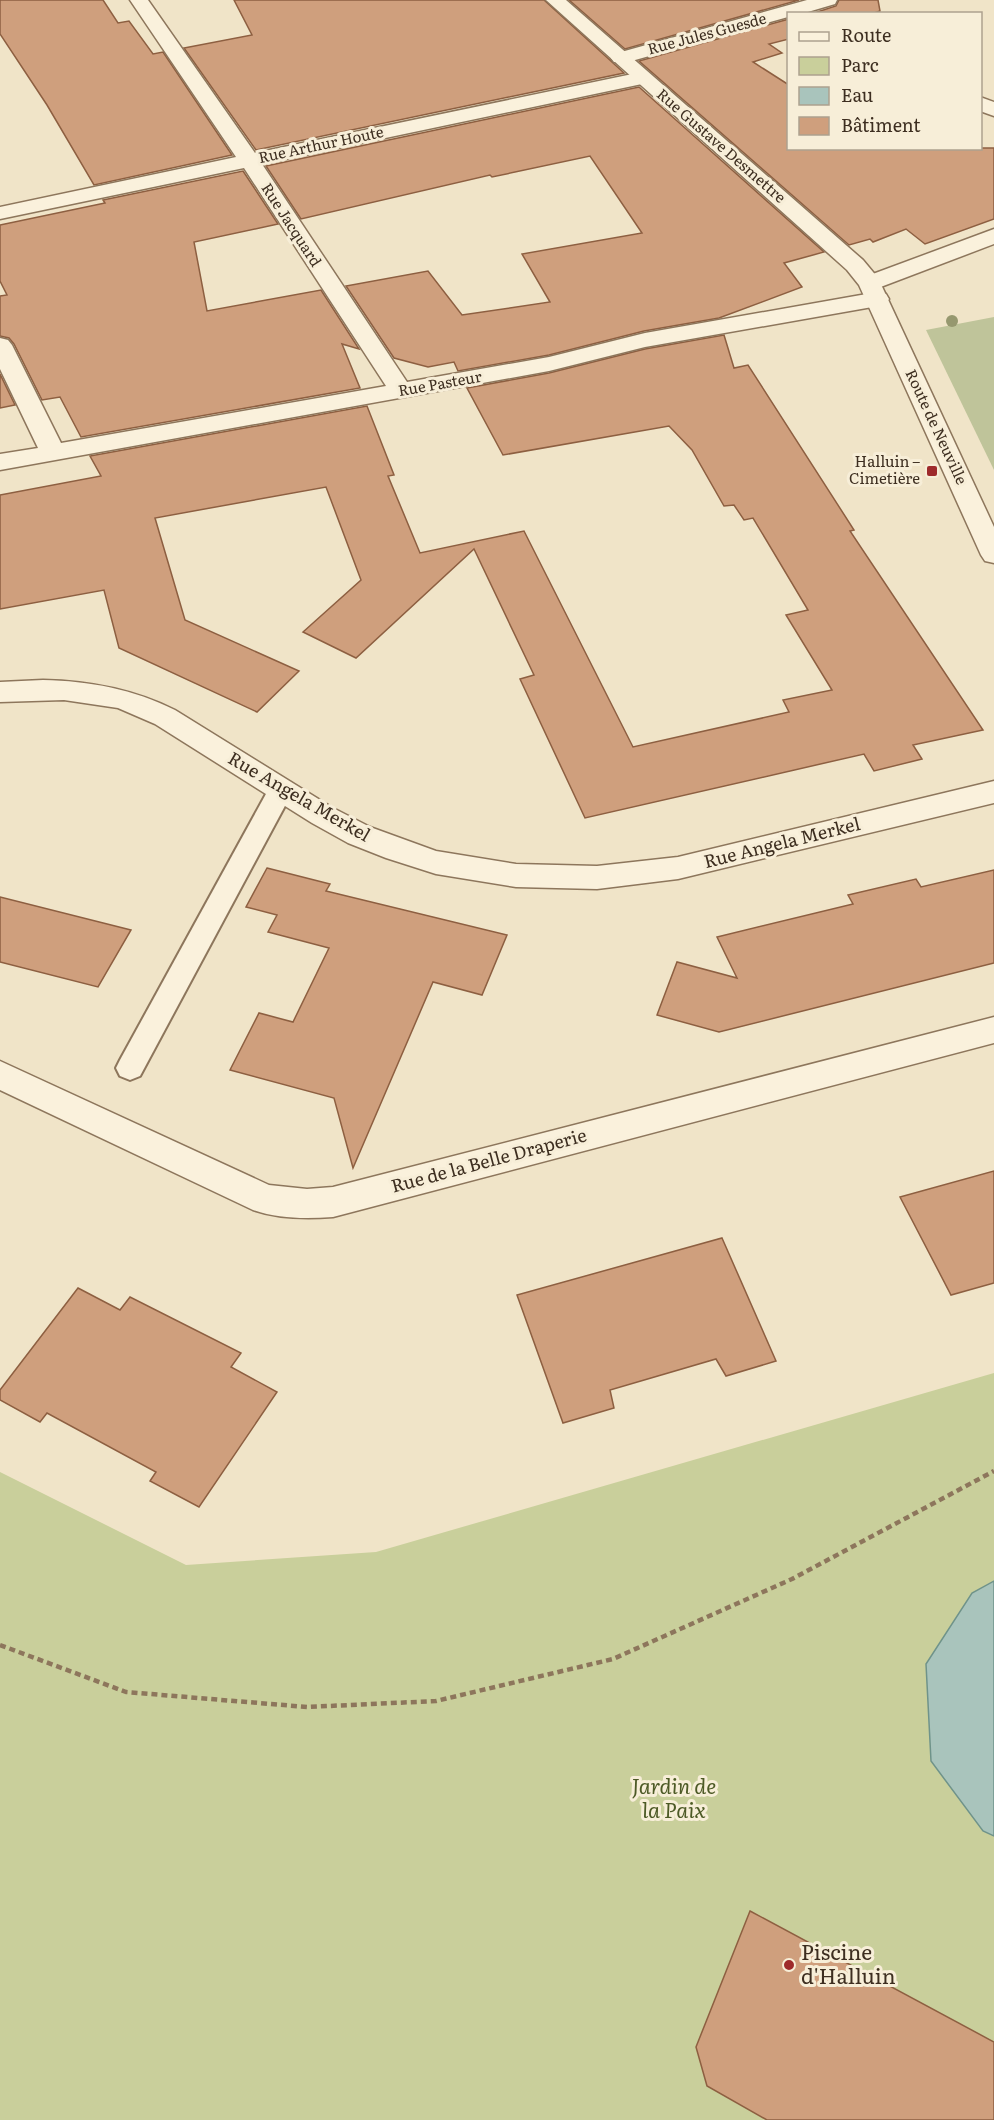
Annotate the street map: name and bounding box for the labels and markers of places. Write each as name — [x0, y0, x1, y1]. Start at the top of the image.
place label: Halluin – Cimetière — [849, 449, 920, 489]
marker: Halluin – Cimetière — [925, 464, 939, 478]
place label: Piscine d'Halluin — [801, 1935, 896, 1990]
marker: Piscine d'Halluin — [782, 1958, 796, 1972]

